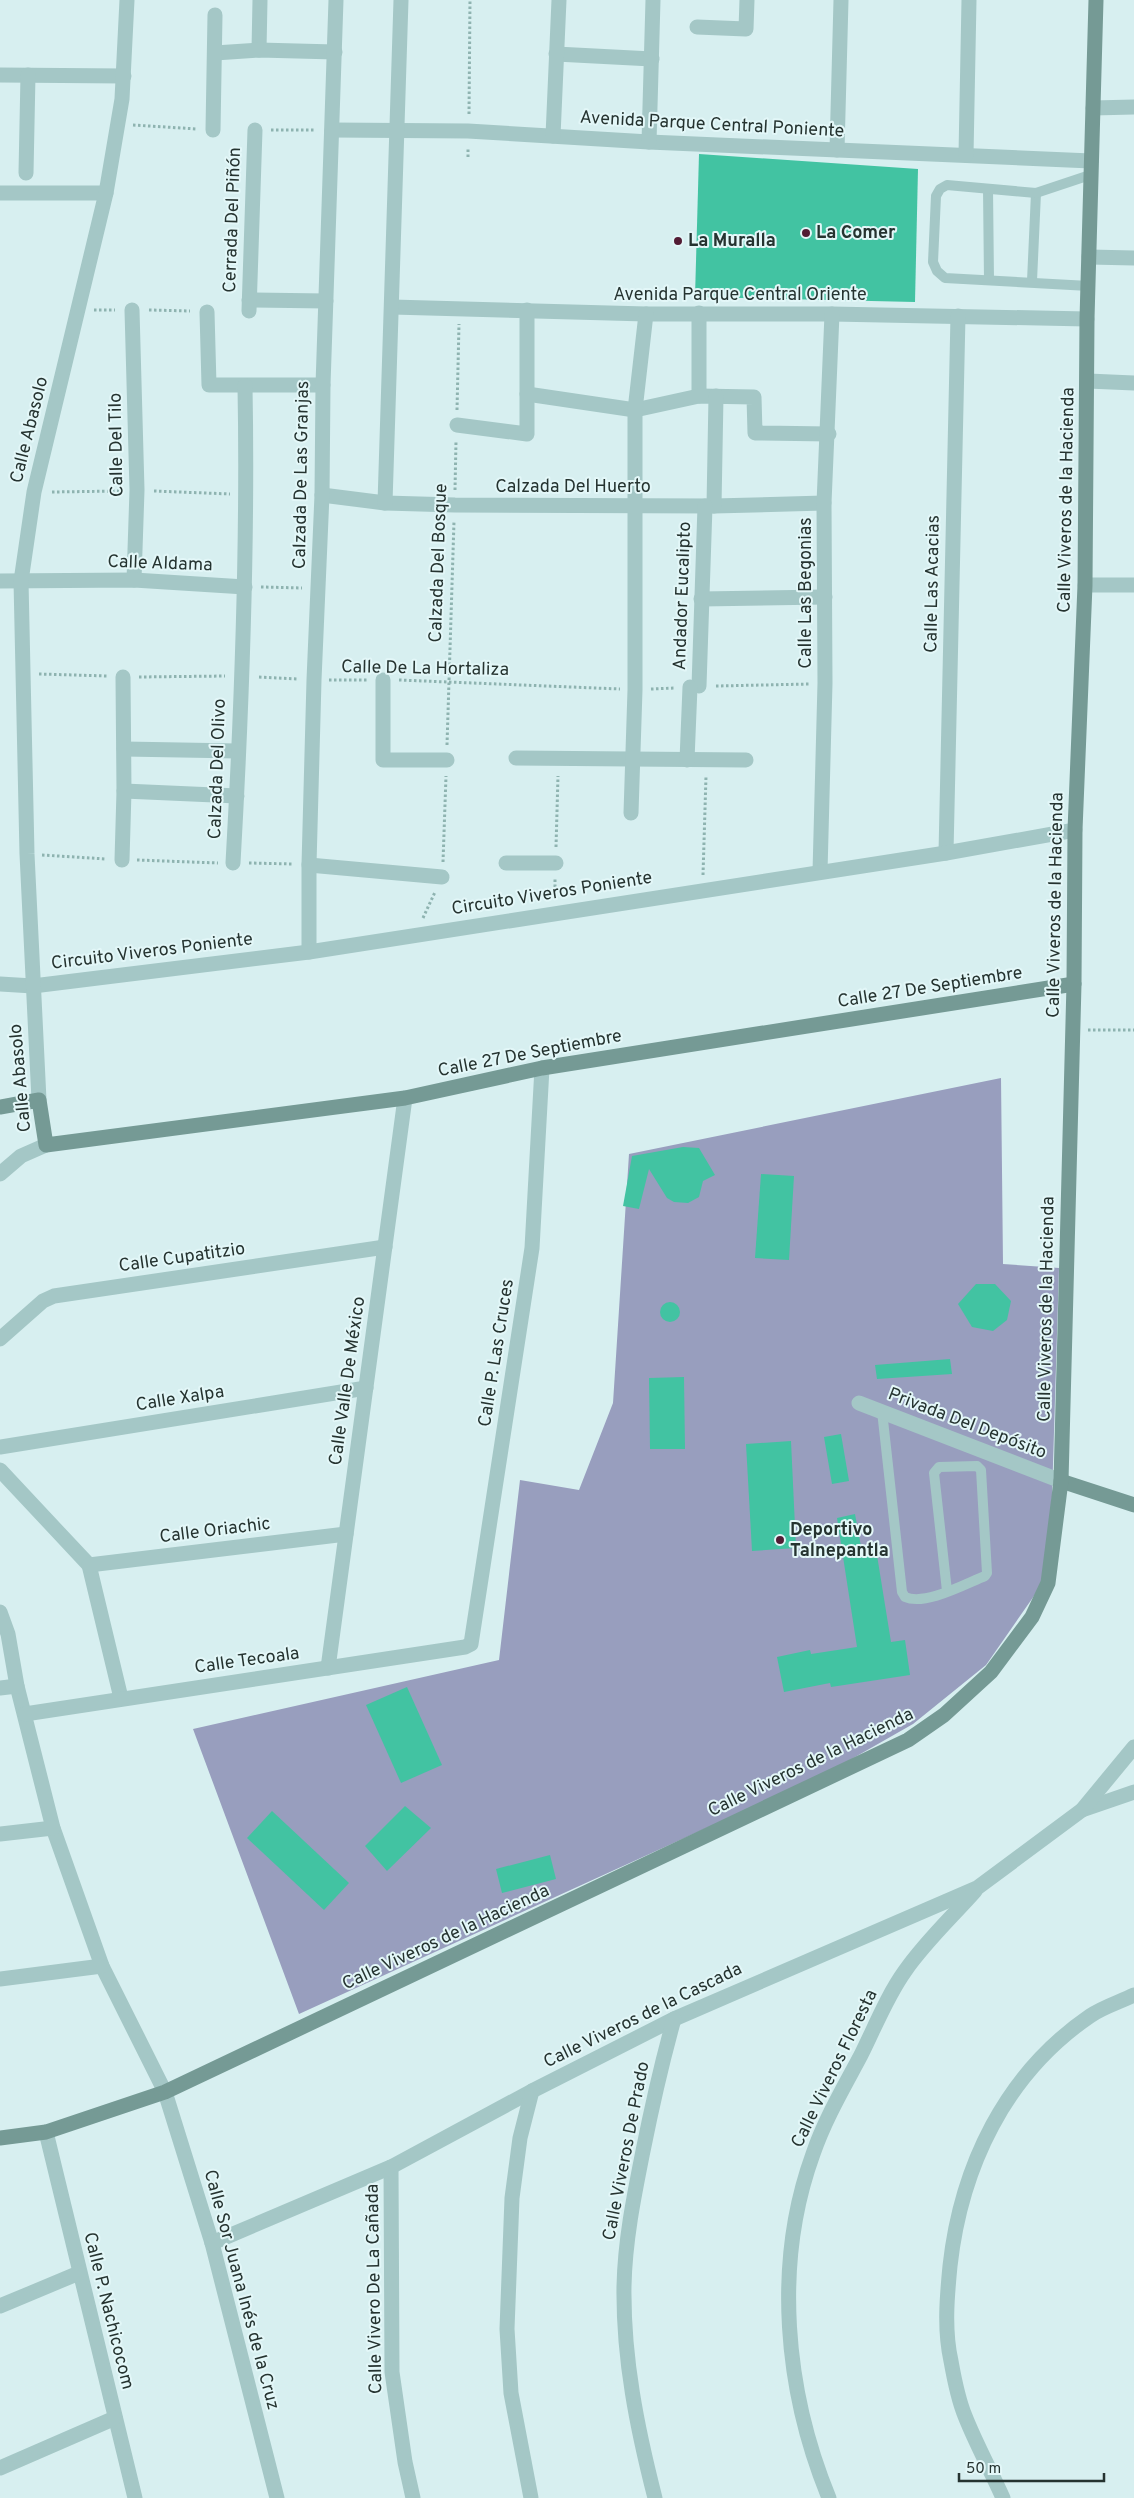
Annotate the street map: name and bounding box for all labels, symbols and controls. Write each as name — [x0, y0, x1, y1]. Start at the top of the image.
street label: Avenida Parque Central Poniente — [579, 107, 845, 143]
street label: Cerrada Del Piñón — [219, 147, 247, 293]
place label: La Comer — [816, 222, 896, 245]
marker: La Comer — [800, 227, 812, 239]
place label: La Muralla — [688, 230, 776, 253]
marker: La Muralla — [672, 235, 684, 247]
street label: Avenida Parque Central Oriente — [613, 284, 867, 307]
street label: Calle Abasolo — [6, 374, 54, 486]
street label: Calzada De Las Granjas — [289, 381, 315, 569]
street label: Calle Viveros de la Hacienda — [1054, 387, 1080, 613]
street label: Calle Del Tilo — [105, 393, 129, 497]
street label: Calzada Del Huerto — [495, 476, 651, 499]
street label: Calzada Del Bosque — [425, 483, 453, 643]
street label: Calle Las Acacias — [920, 515, 946, 653]
street label: Calle Las Begonias — [795, 517, 818, 669]
street label: Andador Eucalipto — [669, 521, 697, 671]
street label: Calle Aldama — [107, 551, 213, 577]
street label: Calle De La Hortaliza — [341, 656, 509, 682]
street label: Calzada Del Olivo — [204, 698, 232, 840]
street label: Calle Viveros de la Hacienda — [1043, 792, 1069, 1018]
street label: Circuito Viveros Poniente — [450, 867, 654, 921]
street label: Circuito Viveros Poniente — [50, 928, 254, 976]
street label: Calle 27 De Septiembre — [836, 962, 1024, 1014]
street label: Calle Abasolo — [5, 1023, 37, 1133]
street label: Calle 27 De Septiembre — [436, 1025, 624, 1083]
street label: Calle Viveros de la Hacienda — [1034, 1196, 1060, 1422]
street label: Calle Cupatitzio — [117, 1238, 247, 1278]
street label: Calle P. Las Cruces — [474, 1277, 520, 1429]
street label: Calle Valle De México — [325, 1295, 371, 1467]
street label: Calle Xalpa — [134, 1381, 226, 1417]
street label: Privada Del Depósito — [884, 1383, 1050, 1465]
street label: Calle Oriachic — [158, 1513, 272, 1549]
place label: Deportivo Talnepantla — [790, 1519, 889, 1563]
marker: Deportivo Talnepantla — [774, 1534, 786, 1546]
street label: Calle Tecoala — [193, 1642, 301, 1680]
street label: Calle Viveros de la Hacienda — [704, 1703, 918, 1823]
street label: Calle Viveros de la Hacienda — [339, 1880, 553, 1996]
street label: Calle Viveros de la Cascada — [540, 1958, 746, 2074]
street label: Calle Viveros Floresta — [787, 1986, 883, 2152]
street label: Calle Viveros De Prado — [598, 2059, 656, 2243]
street label: Calle Sor Juana Inés de la Cruz — [198, 2167, 284, 2413]
street label: Calle Vivero De La Cañada — [362, 2184, 388, 2394]
street label: Calle P. Nachicocom — [77, 2230, 139, 2392]
scale bar — [959, 2450, 1104, 2482]
text: 50 m — [966, 2460, 1001, 2479]

